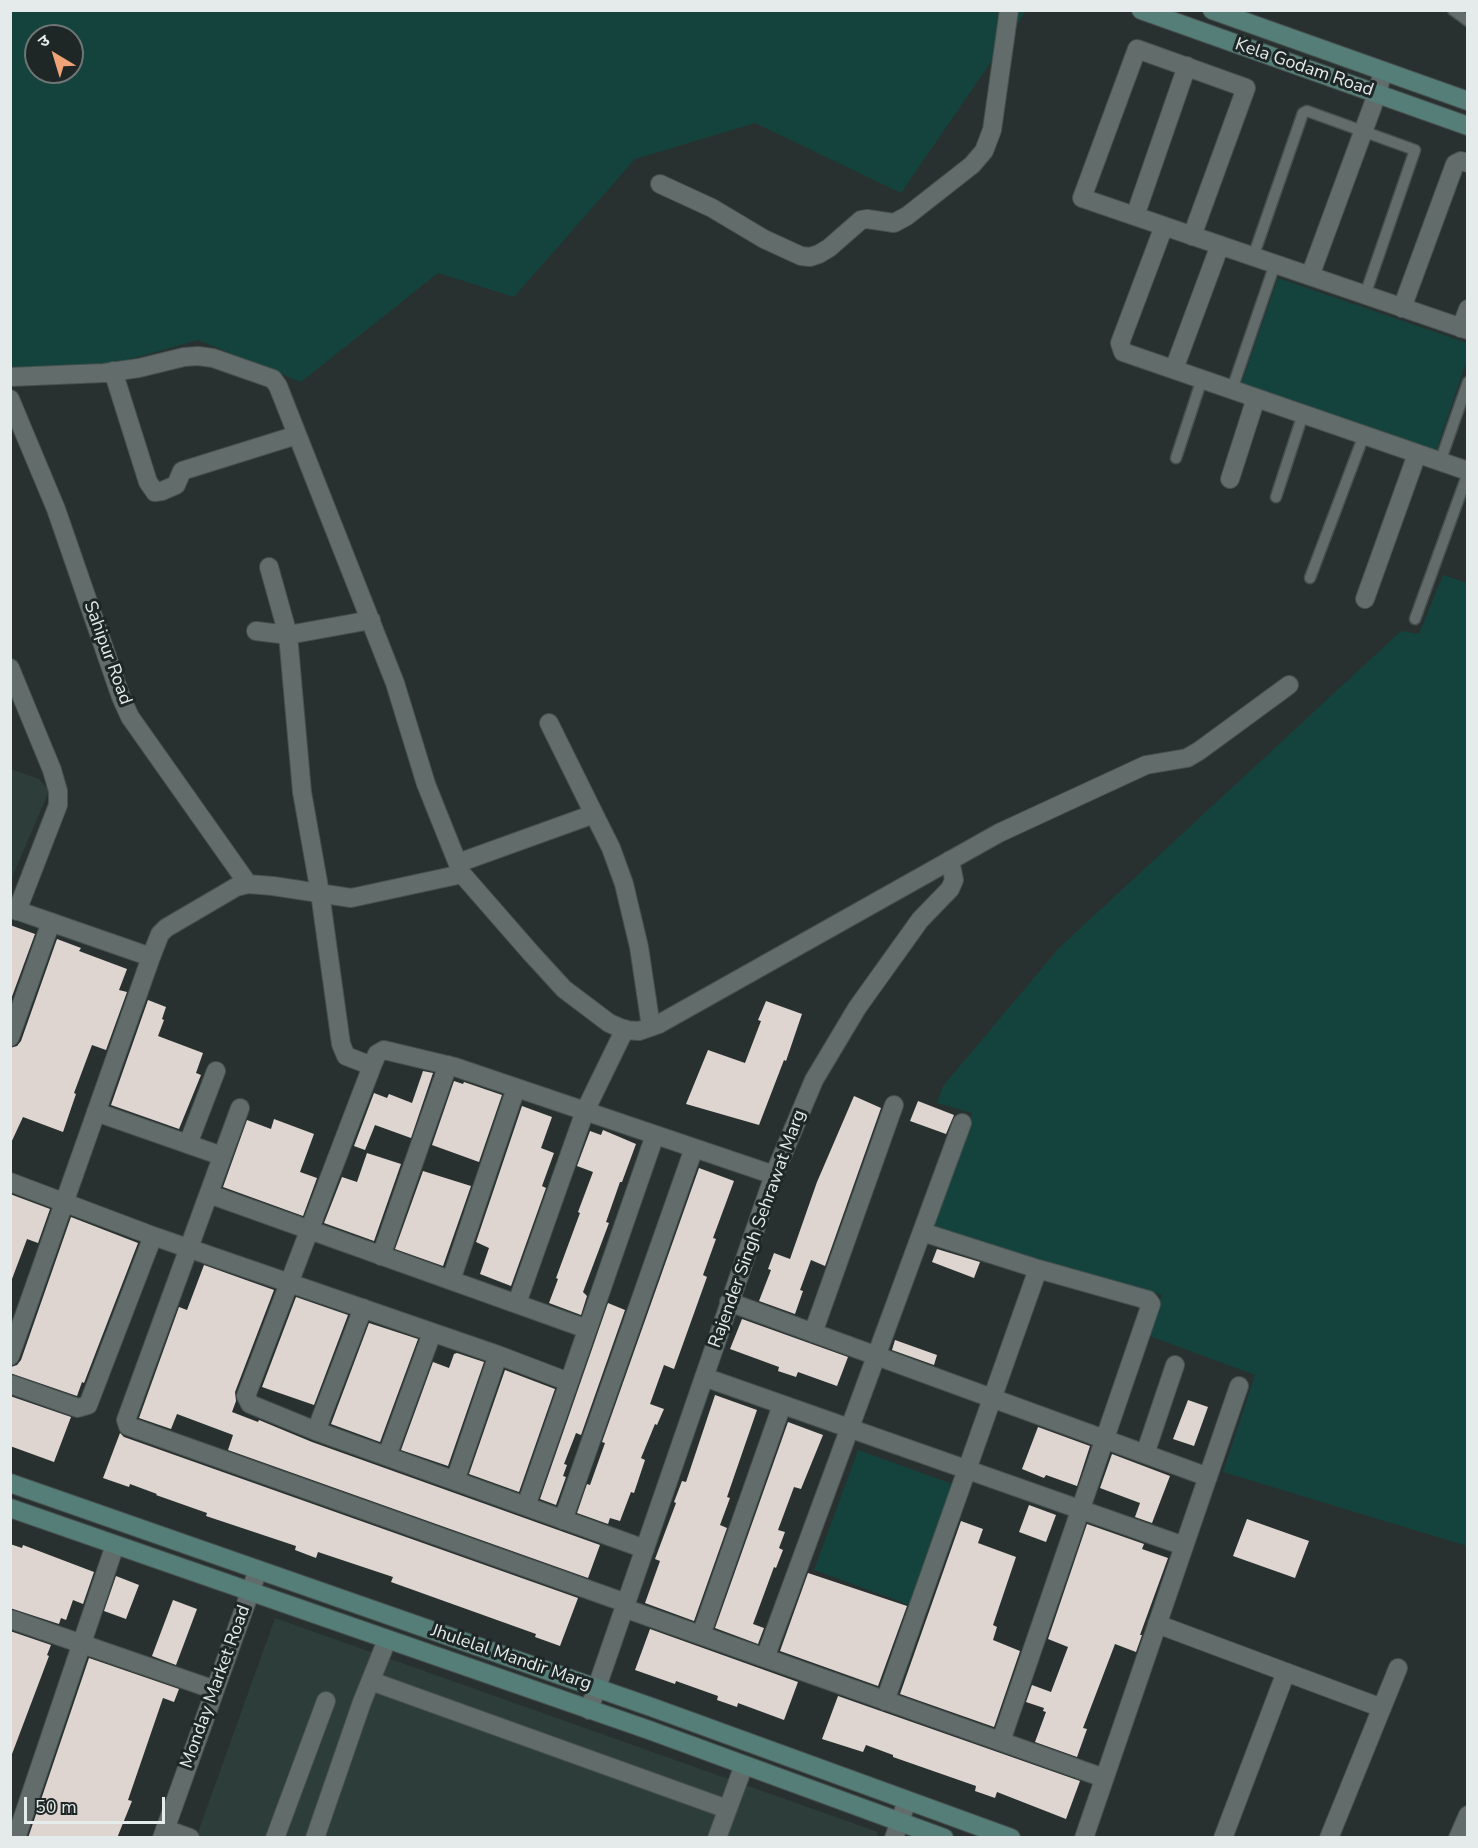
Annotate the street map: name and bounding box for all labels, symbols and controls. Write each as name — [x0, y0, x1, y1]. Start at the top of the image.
north arrow — [24, 24, 84, 84]
text: उ — [34, 30, 55, 53]
street label: Kela Godam Road — [1232, 34, 1376, 102]
street label: Sahipur Road — [78, 598, 136, 708]
street label: Rajender Singh Sehrawat Marg — [705, 1107, 811, 1351]
street label: Monday Market Road — [176, 1603, 256, 1771]
street label: Jhulelal Mandir Marg — [428, 1620, 594, 1696]
scale bar — [27, 1785, 168, 1823]
text: 50 m — [35, 1795, 77, 1819]

